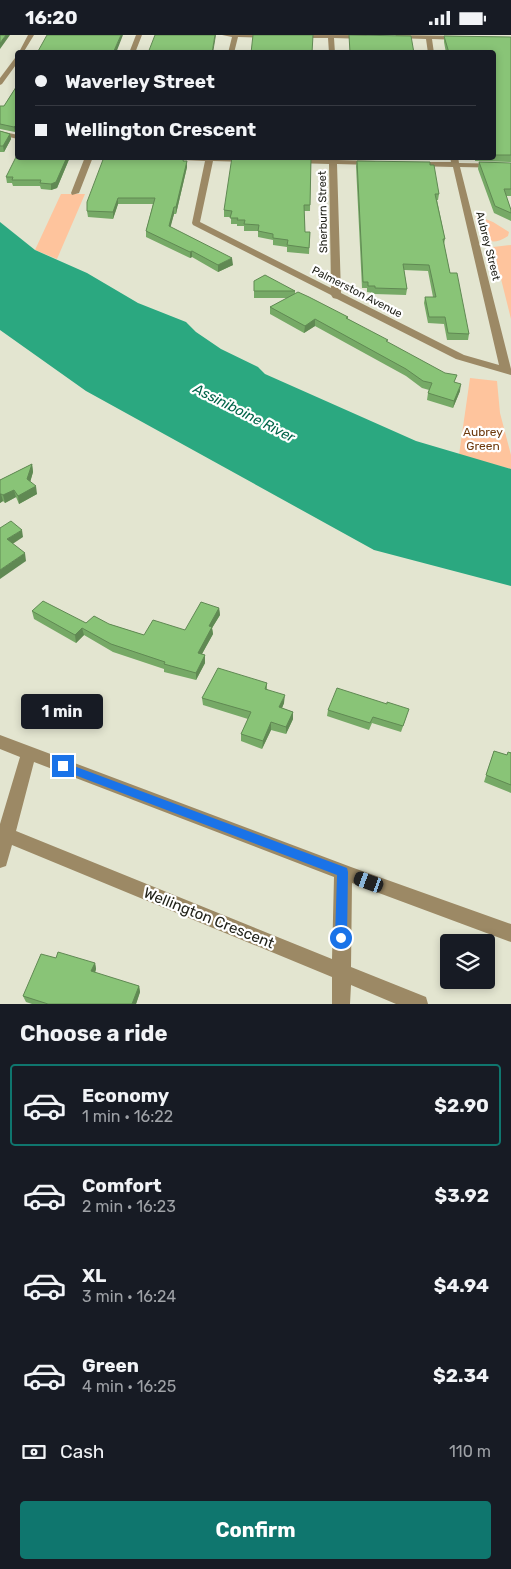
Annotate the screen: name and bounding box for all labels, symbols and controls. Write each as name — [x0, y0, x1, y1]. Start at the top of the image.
text: 16:20 — [25, 6, 78, 29]
text: Waverley Street — [65, 70, 215, 93]
text: Wellington Crescent — [65, 118, 256, 141]
street label: Sherburn Street — [316, 170, 330, 253]
street label: Aubrey Street — [473, 210, 503, 283]
street label: Palmerston Avenue — [310, 264, 404, 320]
water label: Assiniboine River — [189, 380, 298, 446]
park label: Aubrey Green — [463, 425, 503, 453]
callout: 1 min — [22, 693, 104, 729]
text: 1 min — [42, 702, 82, 721]
route end — [52, 755, 74, 777]
car — [352, 870, 385, 894]
street label: Wellington Crescent — [141, 884, 277, 953]
route start — [330, 927, 352, 949]
map controls — [440, 934, 495, 989]
button: layers — [440, 934, 495, 989]
text: Choose a ride — [20, 1020, 167, 1047]
icon: car — [22, 1083, 67, 1128]
text: Economy — [82, 1084, 169, 1107]
text: $2.90 — [434, 1094, 489, 1117]
text: 1 min · 16:22 — [82, 1107, 173, 1126]
icon: car — [22, 1173, 67, 1218]
text: Comfort — [82, 1174, 162, 1197]
text: $3.92 — [435, 1184, 489, 1207]
text: 2 min · 16:23 — [82, 1197, 176, 1216]
icon: car — [22, 1263, 67, 1308]
text: XL — [82, 1264, 106, 1287]
text: $4.94 — [434, 1274, 489, 1297]
text: 3 min · 16:24 — [82, 1287, 176, 1306]
icon: car — [22, 1353, 67, 1398]
text: Green — [82, 1354, 139, 1377]
text: $2.34 — [433, 1364, 489, 1387]
text: 4 min · 16:25 — [82, 1377, 176, 1396]
icon: cash — [20, 1438, 48, 1466]
text: Cash — [60, 1440, 104, 1463]
text: 110 m — [449, 1442, 491, 1461]
button: Confirm — [20, 1501, 491, 1559]

